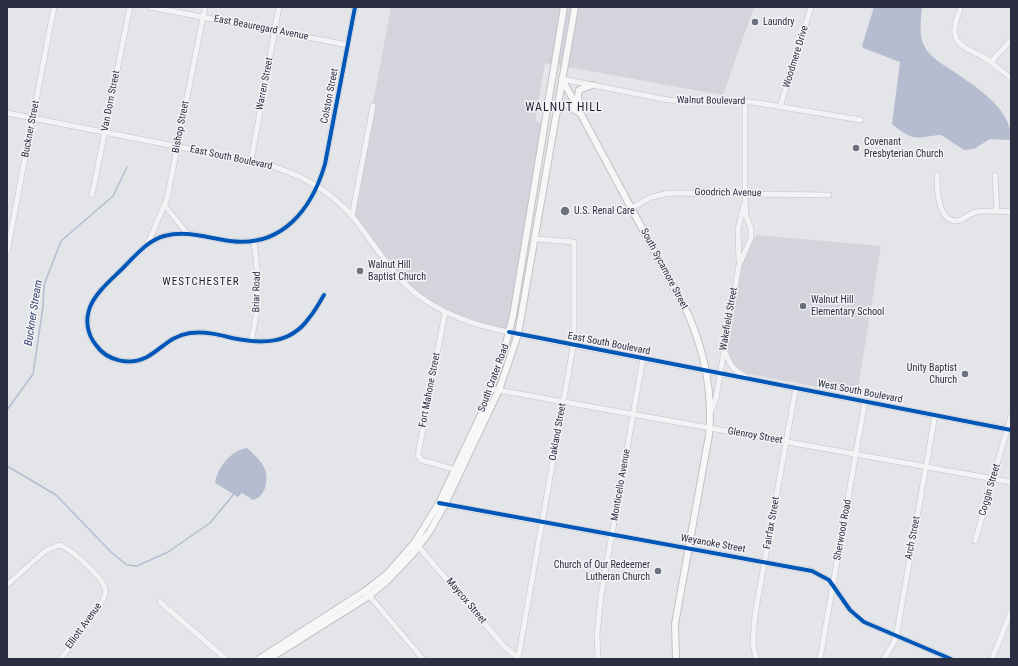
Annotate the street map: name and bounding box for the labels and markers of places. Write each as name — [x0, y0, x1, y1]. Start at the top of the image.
place label: Laundry — [763, 16, 794, 28]
marker: Laundry — [750, 17, 760, 27]
place label: Covenant Presbyterian Church — [864, 136, 943, 160]
marker: Covenant Presbyterian Church — [851, 143, 861, 153]
marker: U.S. Renal Care — [559, 205, 571, 217]
place label: U.S. Renal Care — [574, 205, 635, 217]
place label: Walnut Hill Baptist Church — [368, 259, 426, 282]
marker: Walnut Hill Baptist Church — [355, 266, 365, 276]
place label: Walnut Hill Elementary School — [811, 294, 884, 318]
marker: Walnut Hill Elementary School — [798, 301, 808, 311]
place label: Unity Baptist Church — [907, 362, 957, 386]
marker: Unity Baptist Church — [960, 369, 970, 379]
place label: Church of Our Redeemer Lutheran Church — [554, 559, 650, 582]
marker: Church of Our Redeemer Lutheran Church — [653, 566, 663, 576]

